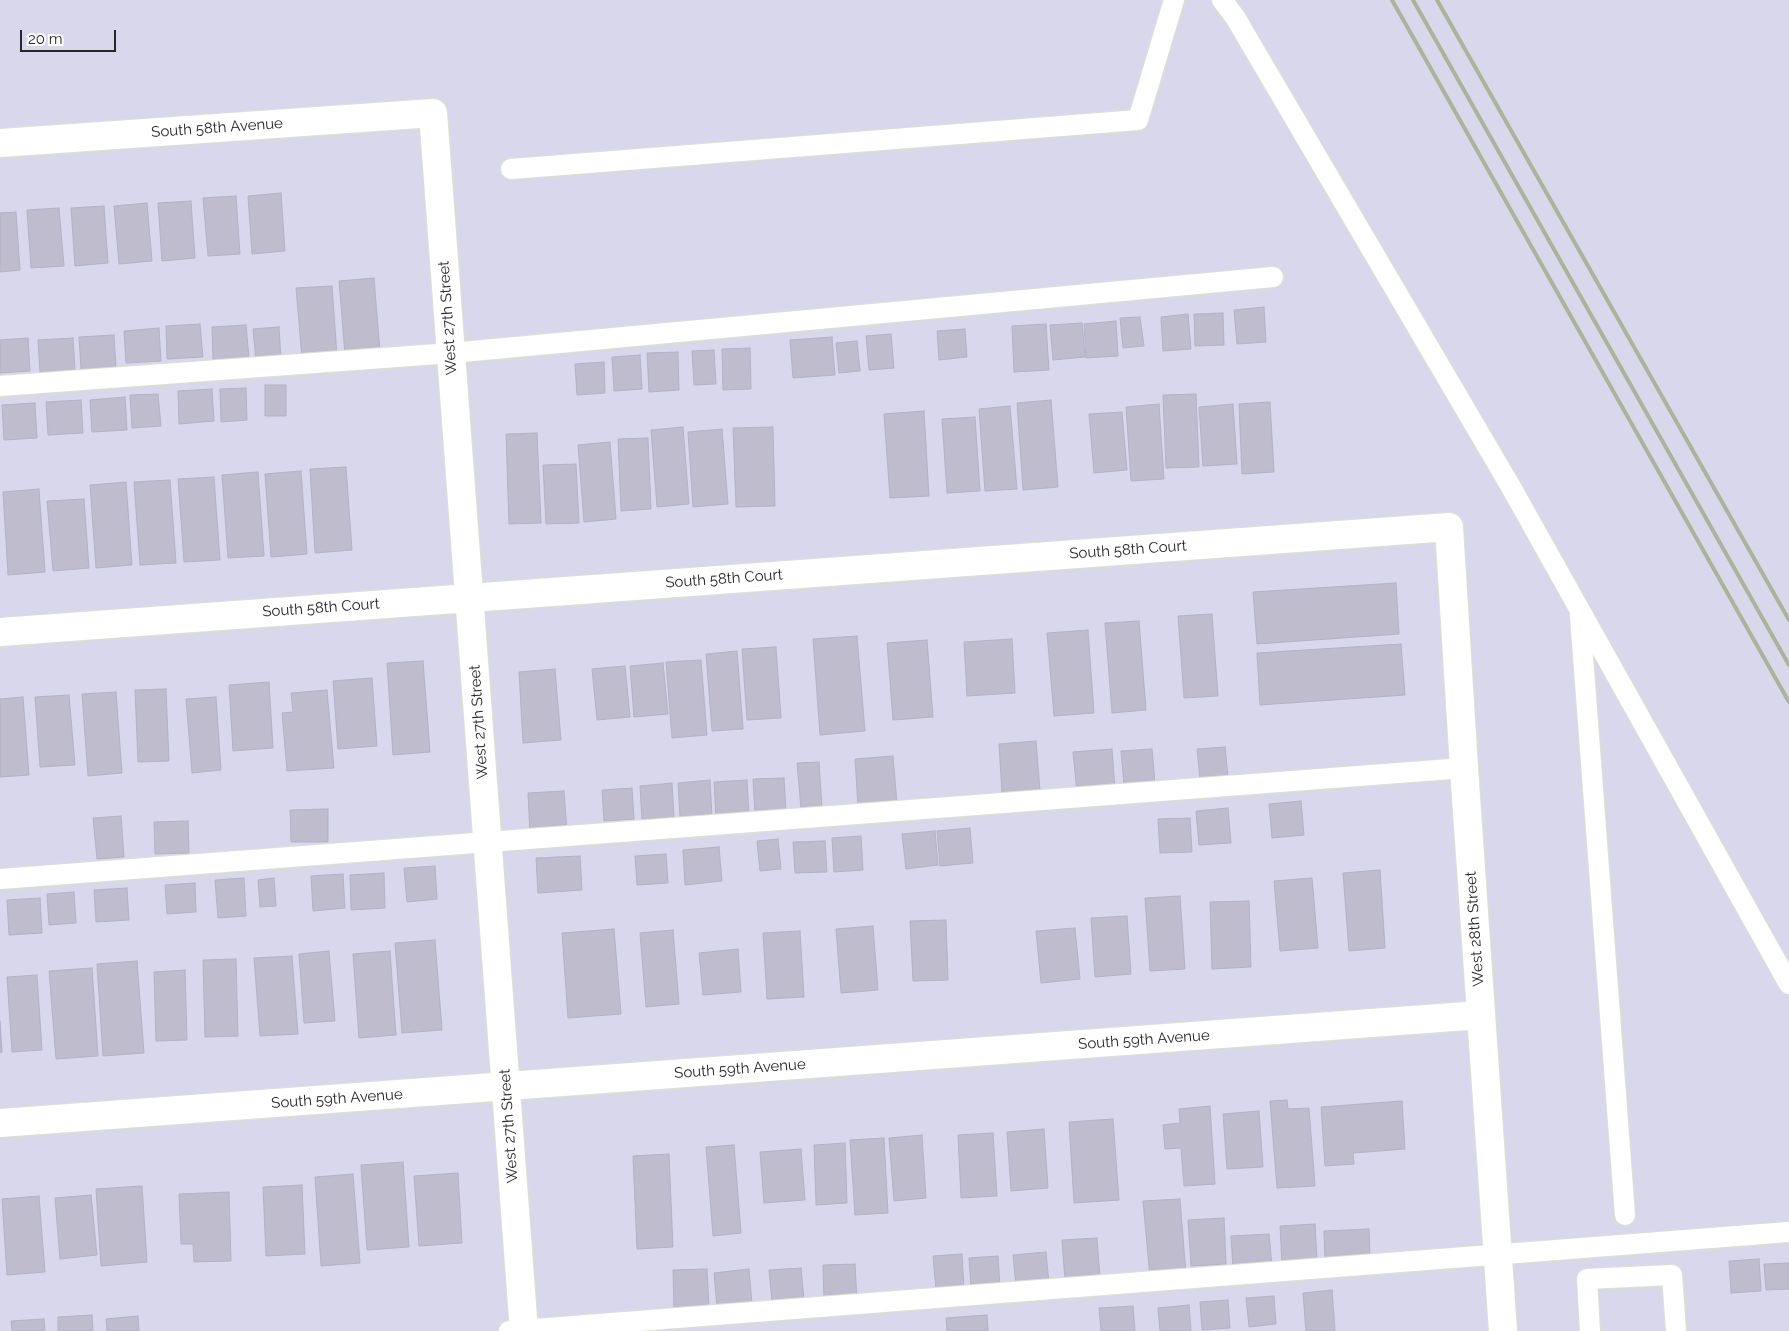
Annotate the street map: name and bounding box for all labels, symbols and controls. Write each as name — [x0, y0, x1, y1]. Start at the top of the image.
scale bar — [22, 20, 119, 52]
text: 20 m — [28, 30, 63, 48]
street label: South 58th Avenue — [151, 114, 283, 142]
street label: West 27th Street — [435, 260, 461, 376]
street label: South 58th Court — [1069, 537, 1187, 563]
street label: South 58th Court — [665, 566, 783, 592]
street label: South 58th Court — [262, 595, 380, 621]
street label: West 27th Street — [466, 664, 492, 780]
street label: West 28th Street — [1462, 871, 1488, 987]
street label: South 59th Avenue — [1078, 1026, 1210, 1054]
street label: South 59th Avenue — [674, 1055, 806, 1083]
street label: West 27th Street — [496, 1068, 522, 1184]
street label: South 59th Avenue — [271, 1085, 403, 1113]

